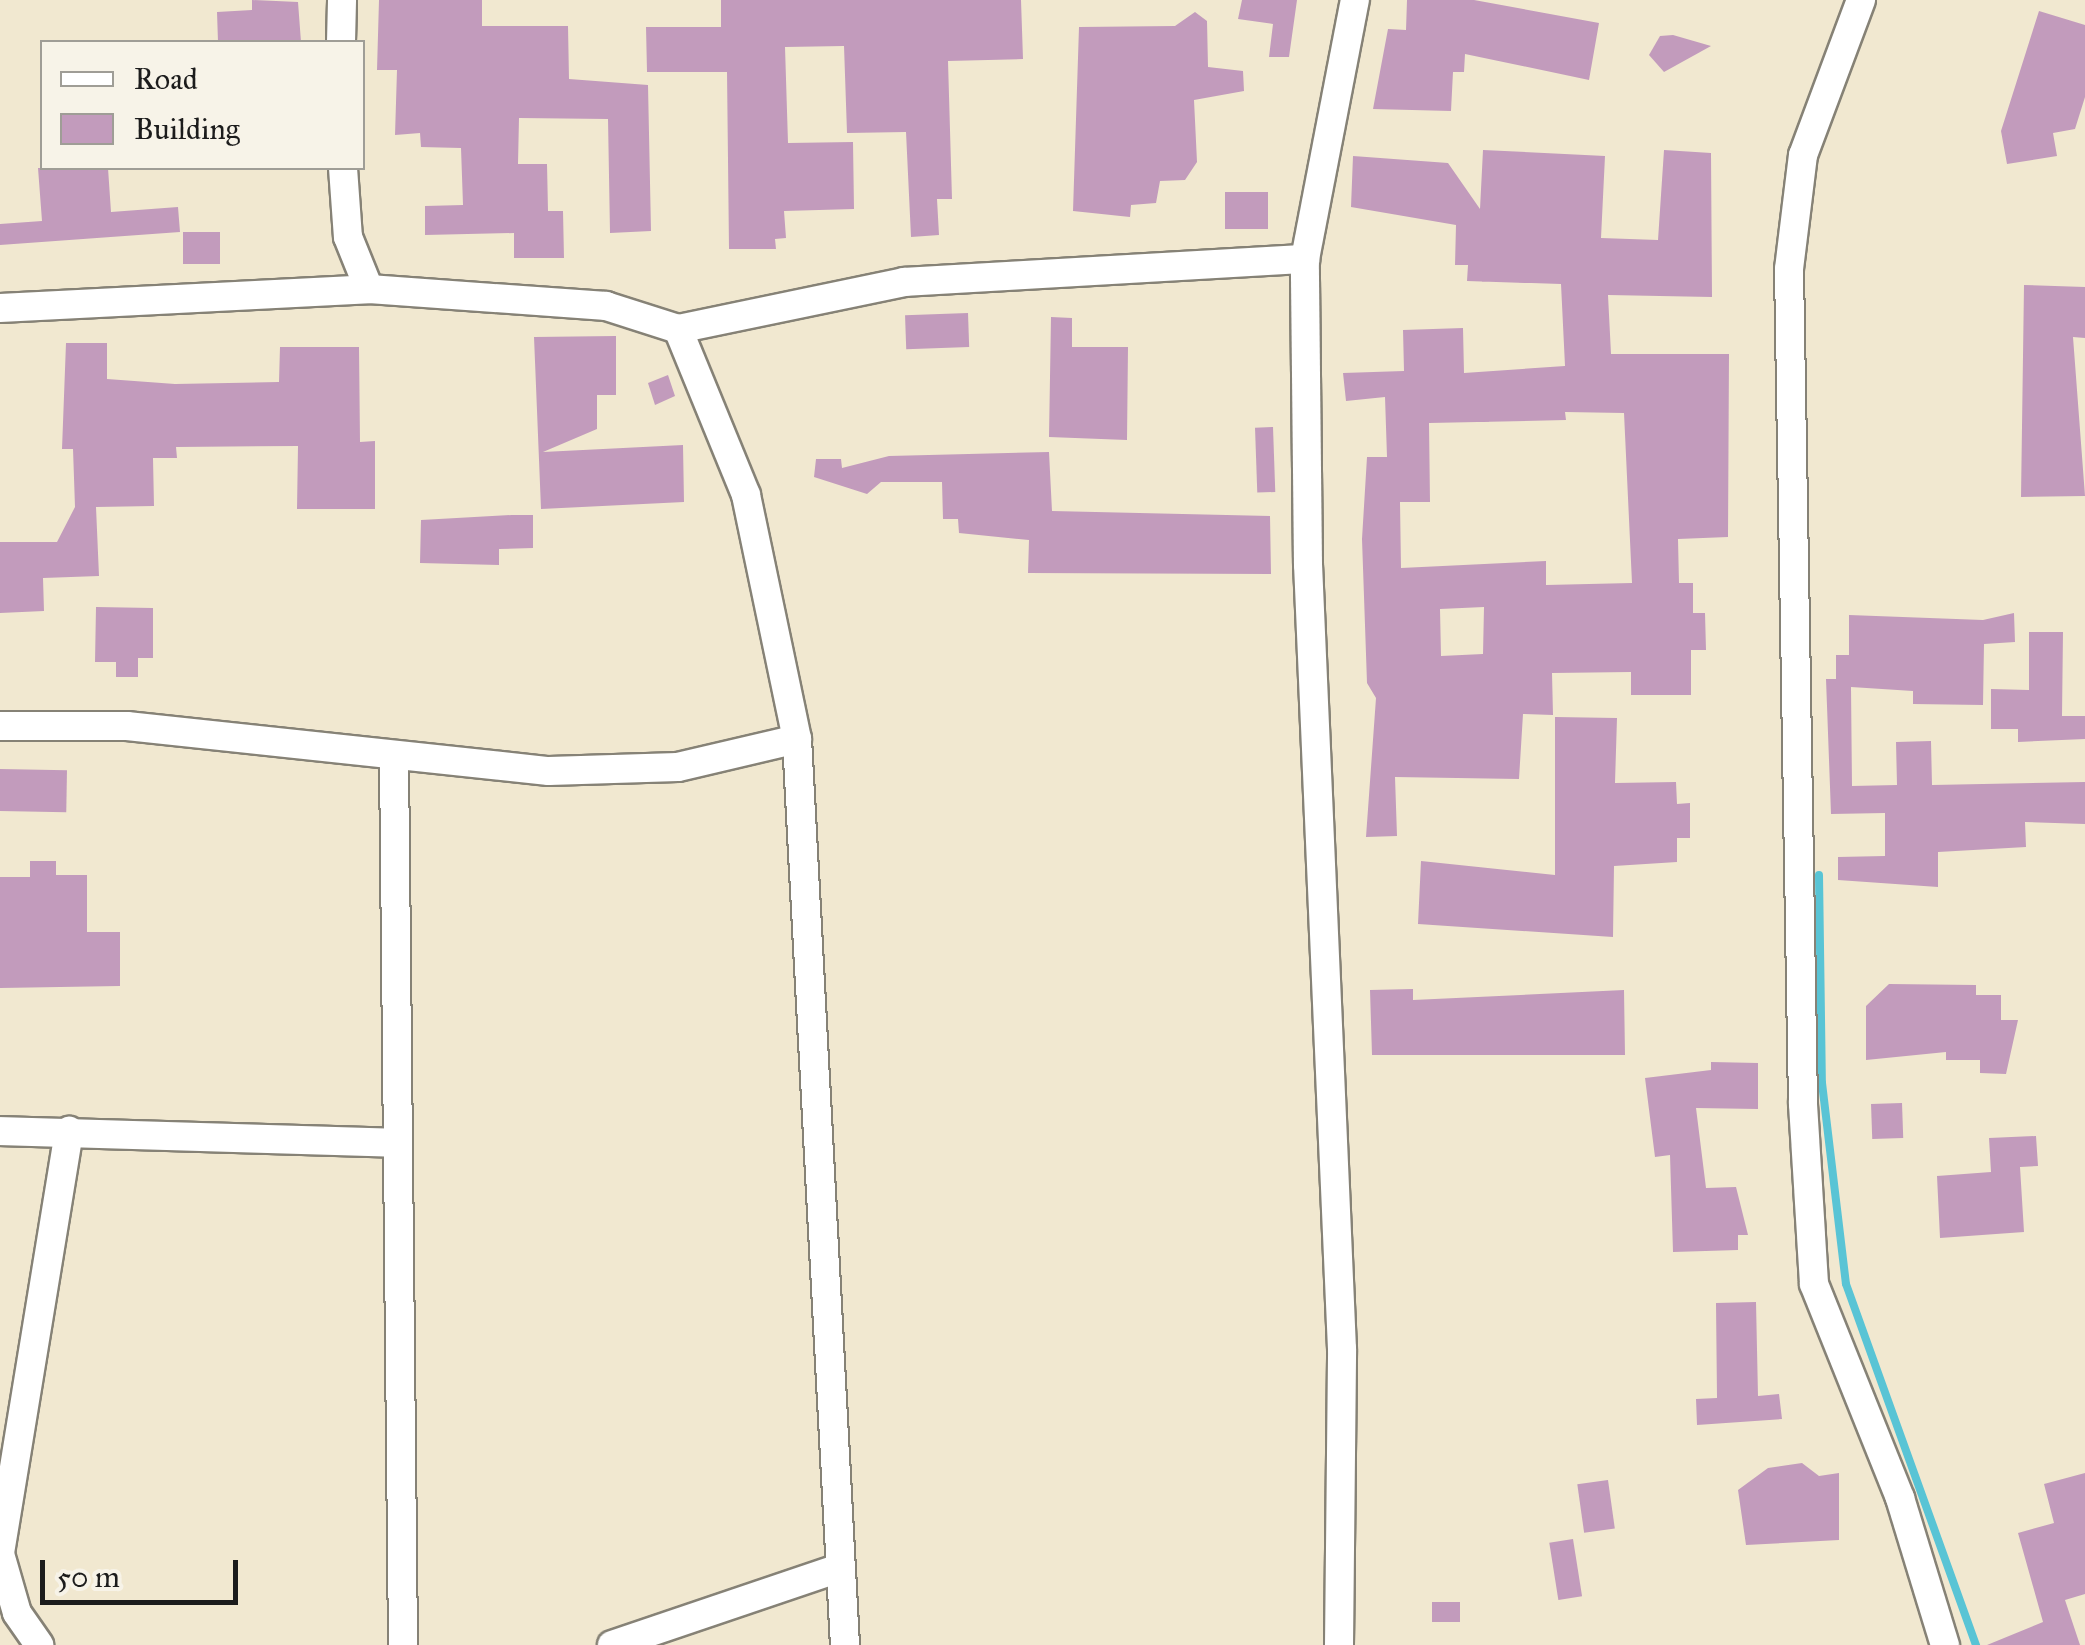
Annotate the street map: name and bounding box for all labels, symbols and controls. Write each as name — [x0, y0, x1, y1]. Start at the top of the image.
legend — [40, 40, 365, 170]
text: Road — [134, 61, 198, 97]
text: Building — [134, 111, 240, 147]
scale bar — [45, 1540, 242, 1602]
text: 50 m — [57, 1559, 120, 1595]

